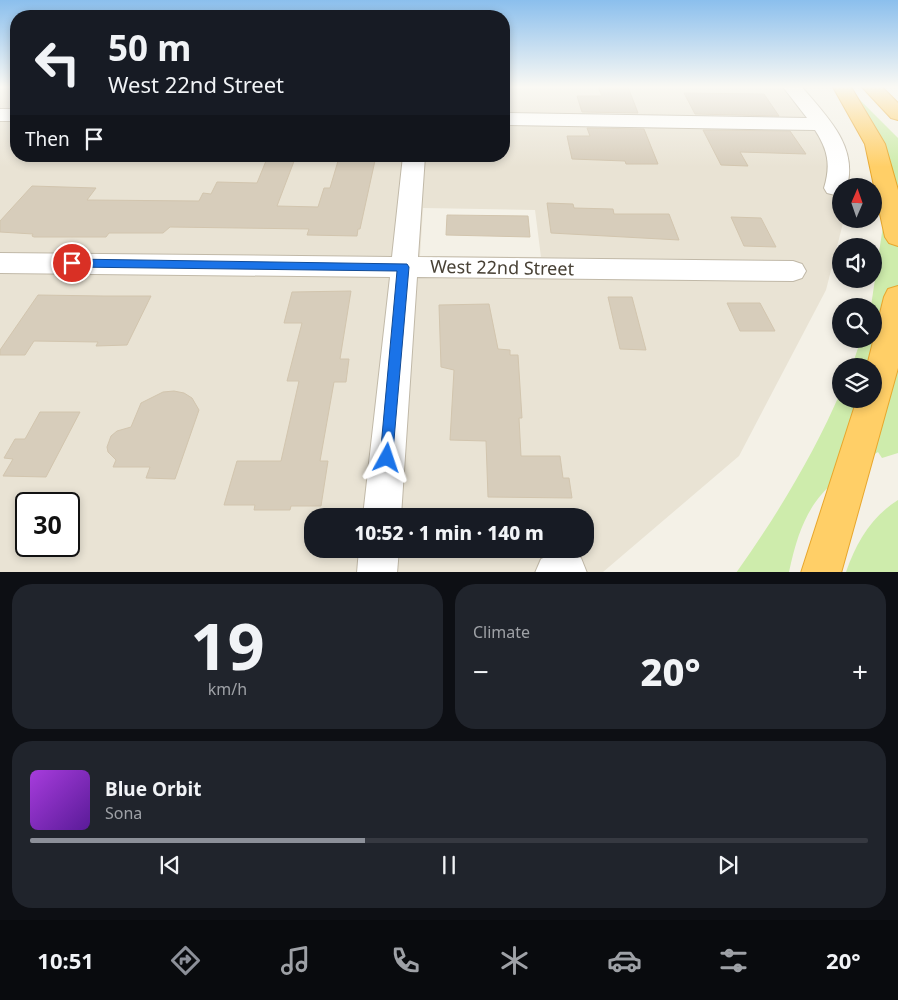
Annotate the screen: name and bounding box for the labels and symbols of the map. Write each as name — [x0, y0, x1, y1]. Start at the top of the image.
north arrow — [832, 178, 882, 228]
pin — [51, 242, 93, 284]
street label: West 22nd Street — [430, 254, 575, 280]
position arrow — [360, 431, 412, 483]
speed limit sign: 30 — [15, 492, 80, 557]

